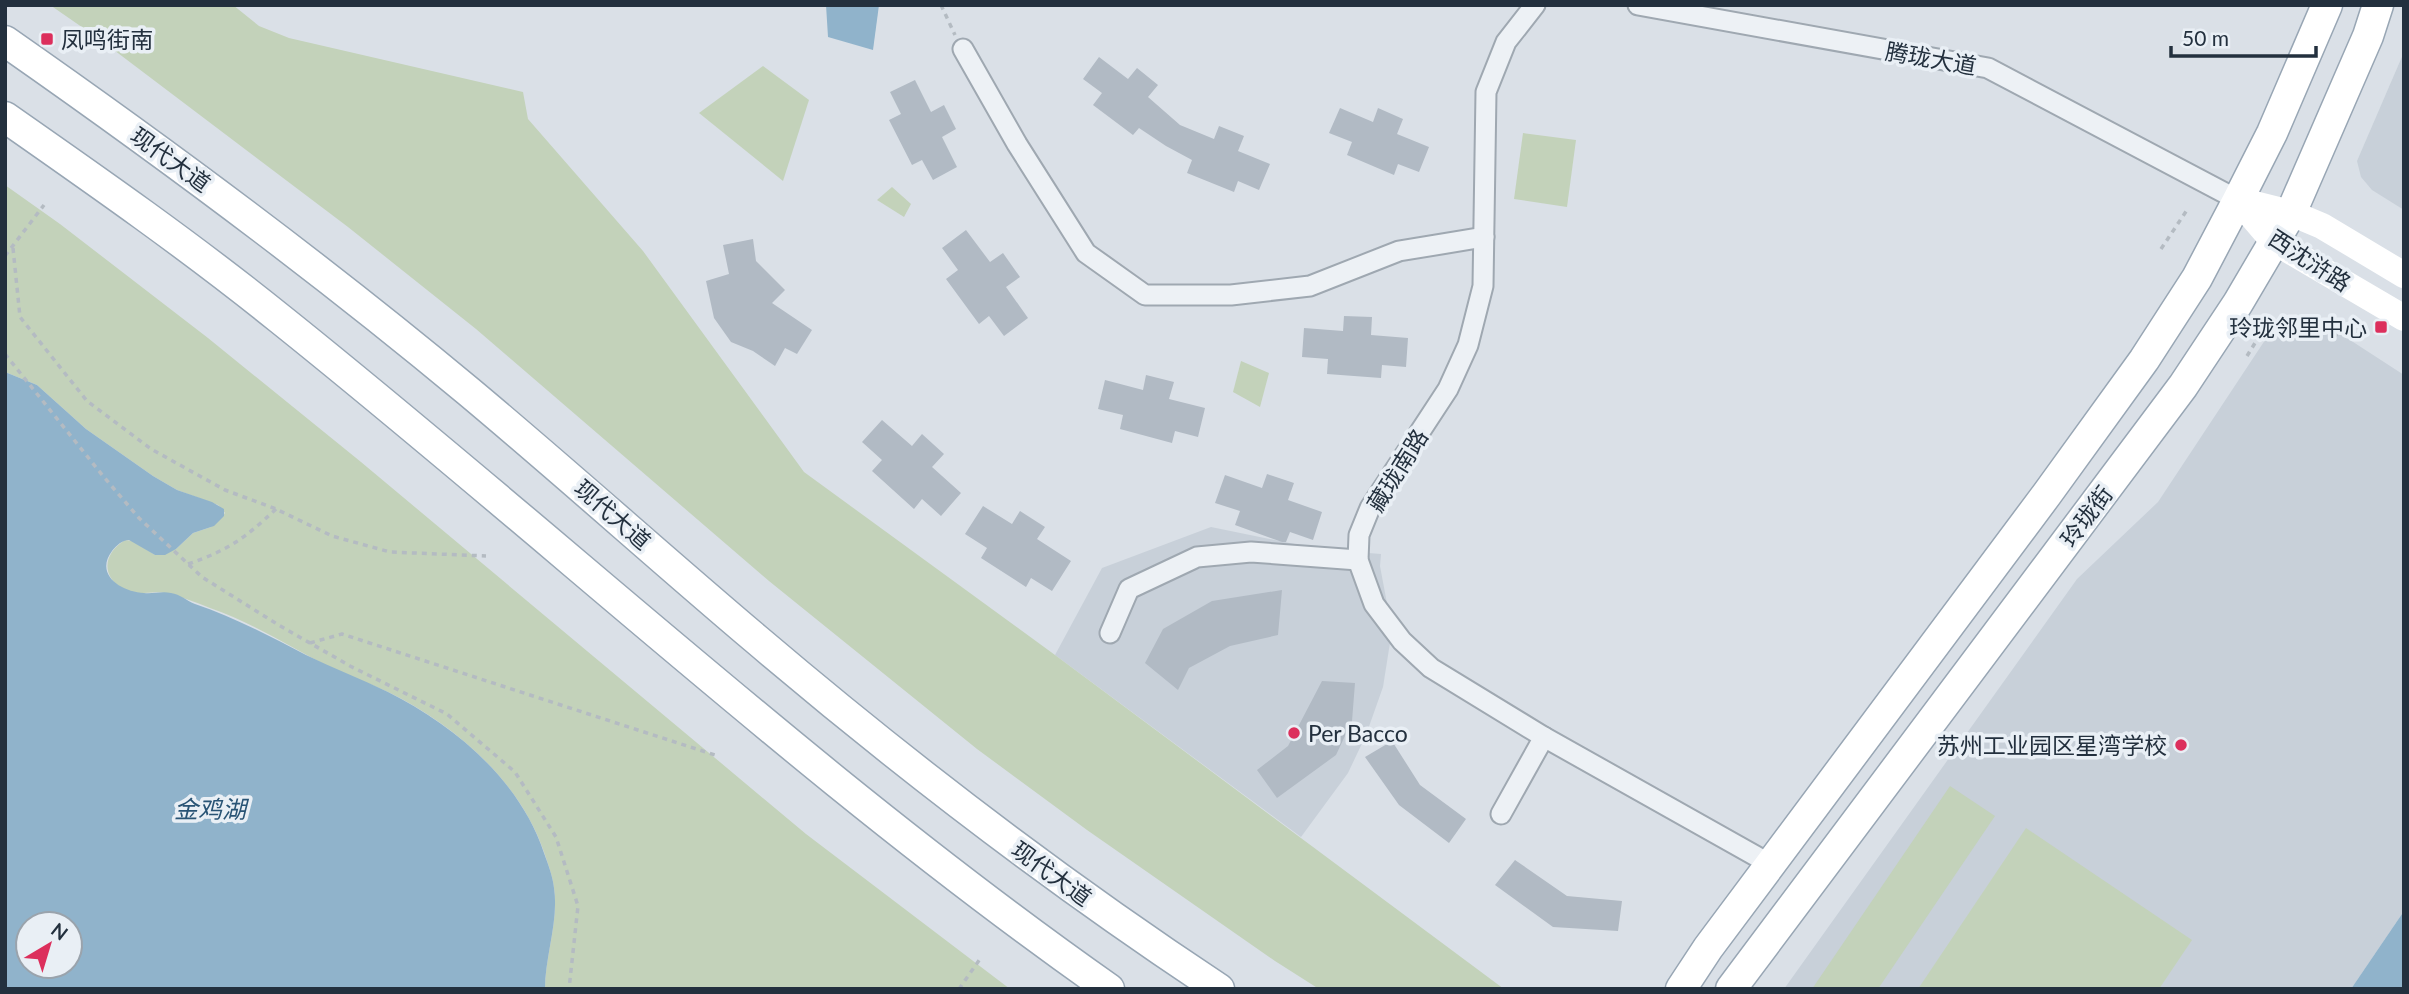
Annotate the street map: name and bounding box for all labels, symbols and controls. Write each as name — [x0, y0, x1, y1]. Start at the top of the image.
scale bar — [2171, 14, 2316, 58]
place label: 凤鸣街南 — [61, 25, 153, 53]
text: 50 m — [2182, 25, 2229, 50]
marker: 凤鸣街南 — [39, 31, 55, 47]
street label: 腾珑大道 — [1883, 36, 1979, 80]
street label: 现代大道 — [126, 121, 216, 197]
street label: 西沈浒路 — [2264, 223, 2356, 297]
place label: 玲珑邻里中心 — [2229, 313, 2367, 341]
marker: 玲珑邻里中心 — [2373, 319, 2389, 335]
street label: 藏珑南路 — [1361, 424, 1433, 516]
street label: 现代大道 — [569, 473, 657, 555]
street label: 玲珑街 — [2054, 480, 2118, 552]
place label: Per Bacco — [1308, 719, 1408, 747]
marker: Per Bacco — [1286, 725, 1302, 741]
place label: 苏州工业园区星湾学校 — [1937, 731, 2167, 759]
marker: 苏州工业园区星湾学校 — [2173, 737, 2189, 753]
water label: 金鸡湖 — [174, 794, 250, 823]
street label: 现代大道 — [1007, 835, 1097, 911]
north arrow — [14, 910, 84, 980]
text: N — [47, 918, 73, 945]

